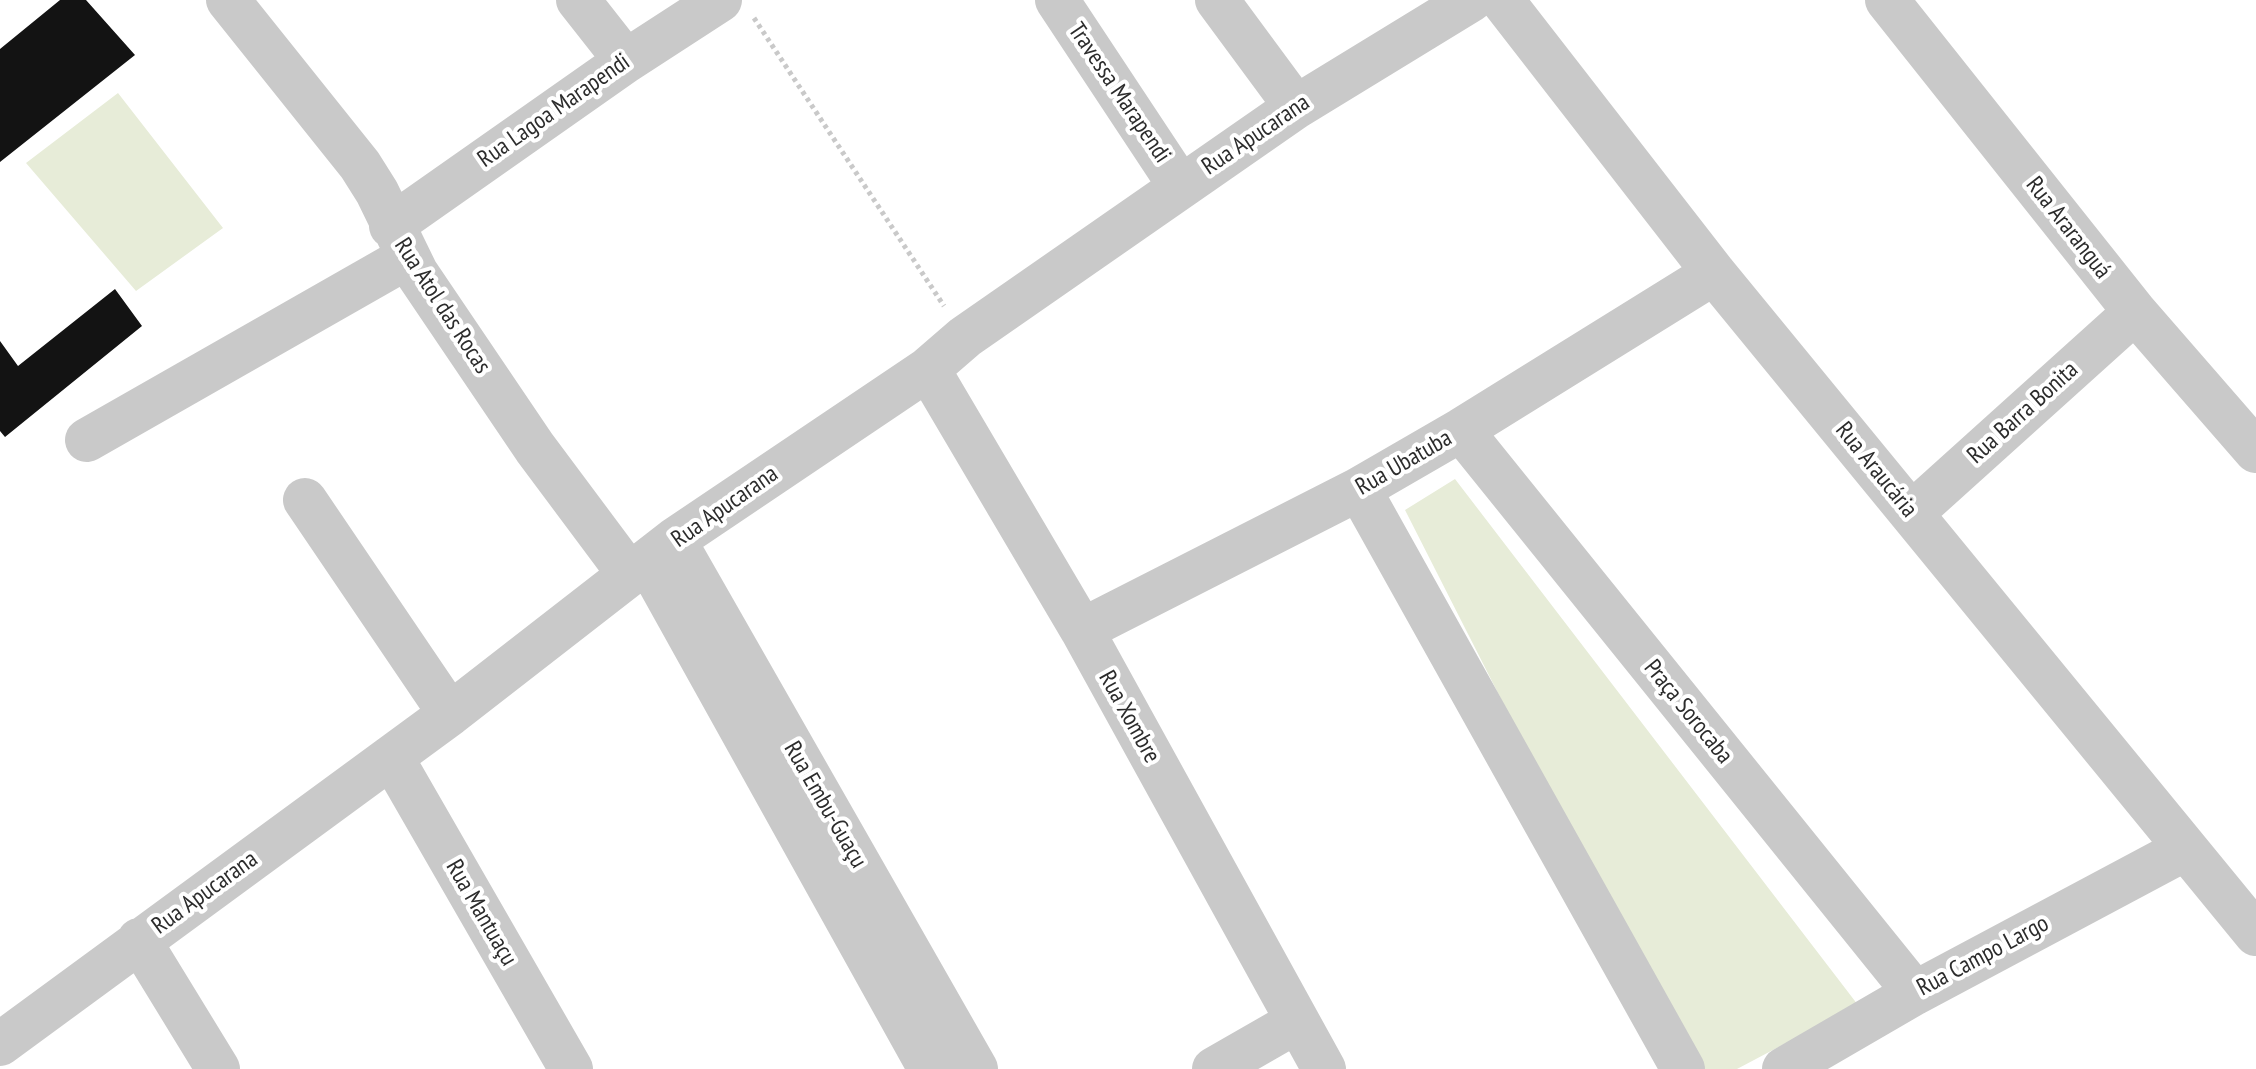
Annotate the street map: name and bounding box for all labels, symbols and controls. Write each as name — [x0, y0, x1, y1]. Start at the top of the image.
street label: Travessa Marapendi — [1062, 18, 1176, 168]
street label: Rua Lagoa Marapendi — [472, 48, 636, 174]
street label: Rua Apucarana — [1197, 89, 1315, 181]
street label: Rua Araranguá — [2019, 171, 2117, 285]
street label: Rua Atol das Rocas — [388, 233, 496, 379]
street label: Rua Barra Bonita — [1962, 356, 2084, 470]
street label: Rua Araucária — [1829, 417, 1923, 523]
street label: Rua Ubatuba — [1351, 424, 1457, 502]
street label: Rua Apucarana — [666, 460, 784, 554]
street label: Praça Sorocaba — [1637, 654, 1739, 770]
street label: Rua Xombre — [1092, 666, 1166, 768]
street label: Rua Embu-Guaçu — [777, 737, 873, 873]
street label: Rua Apucarana — [147, 845, 263, 941]
street label: Rua Mantuaçu — [439, 855, 523, 971]
street label: Rua Campo Largo — [1912, 909, 2054, 1003]

